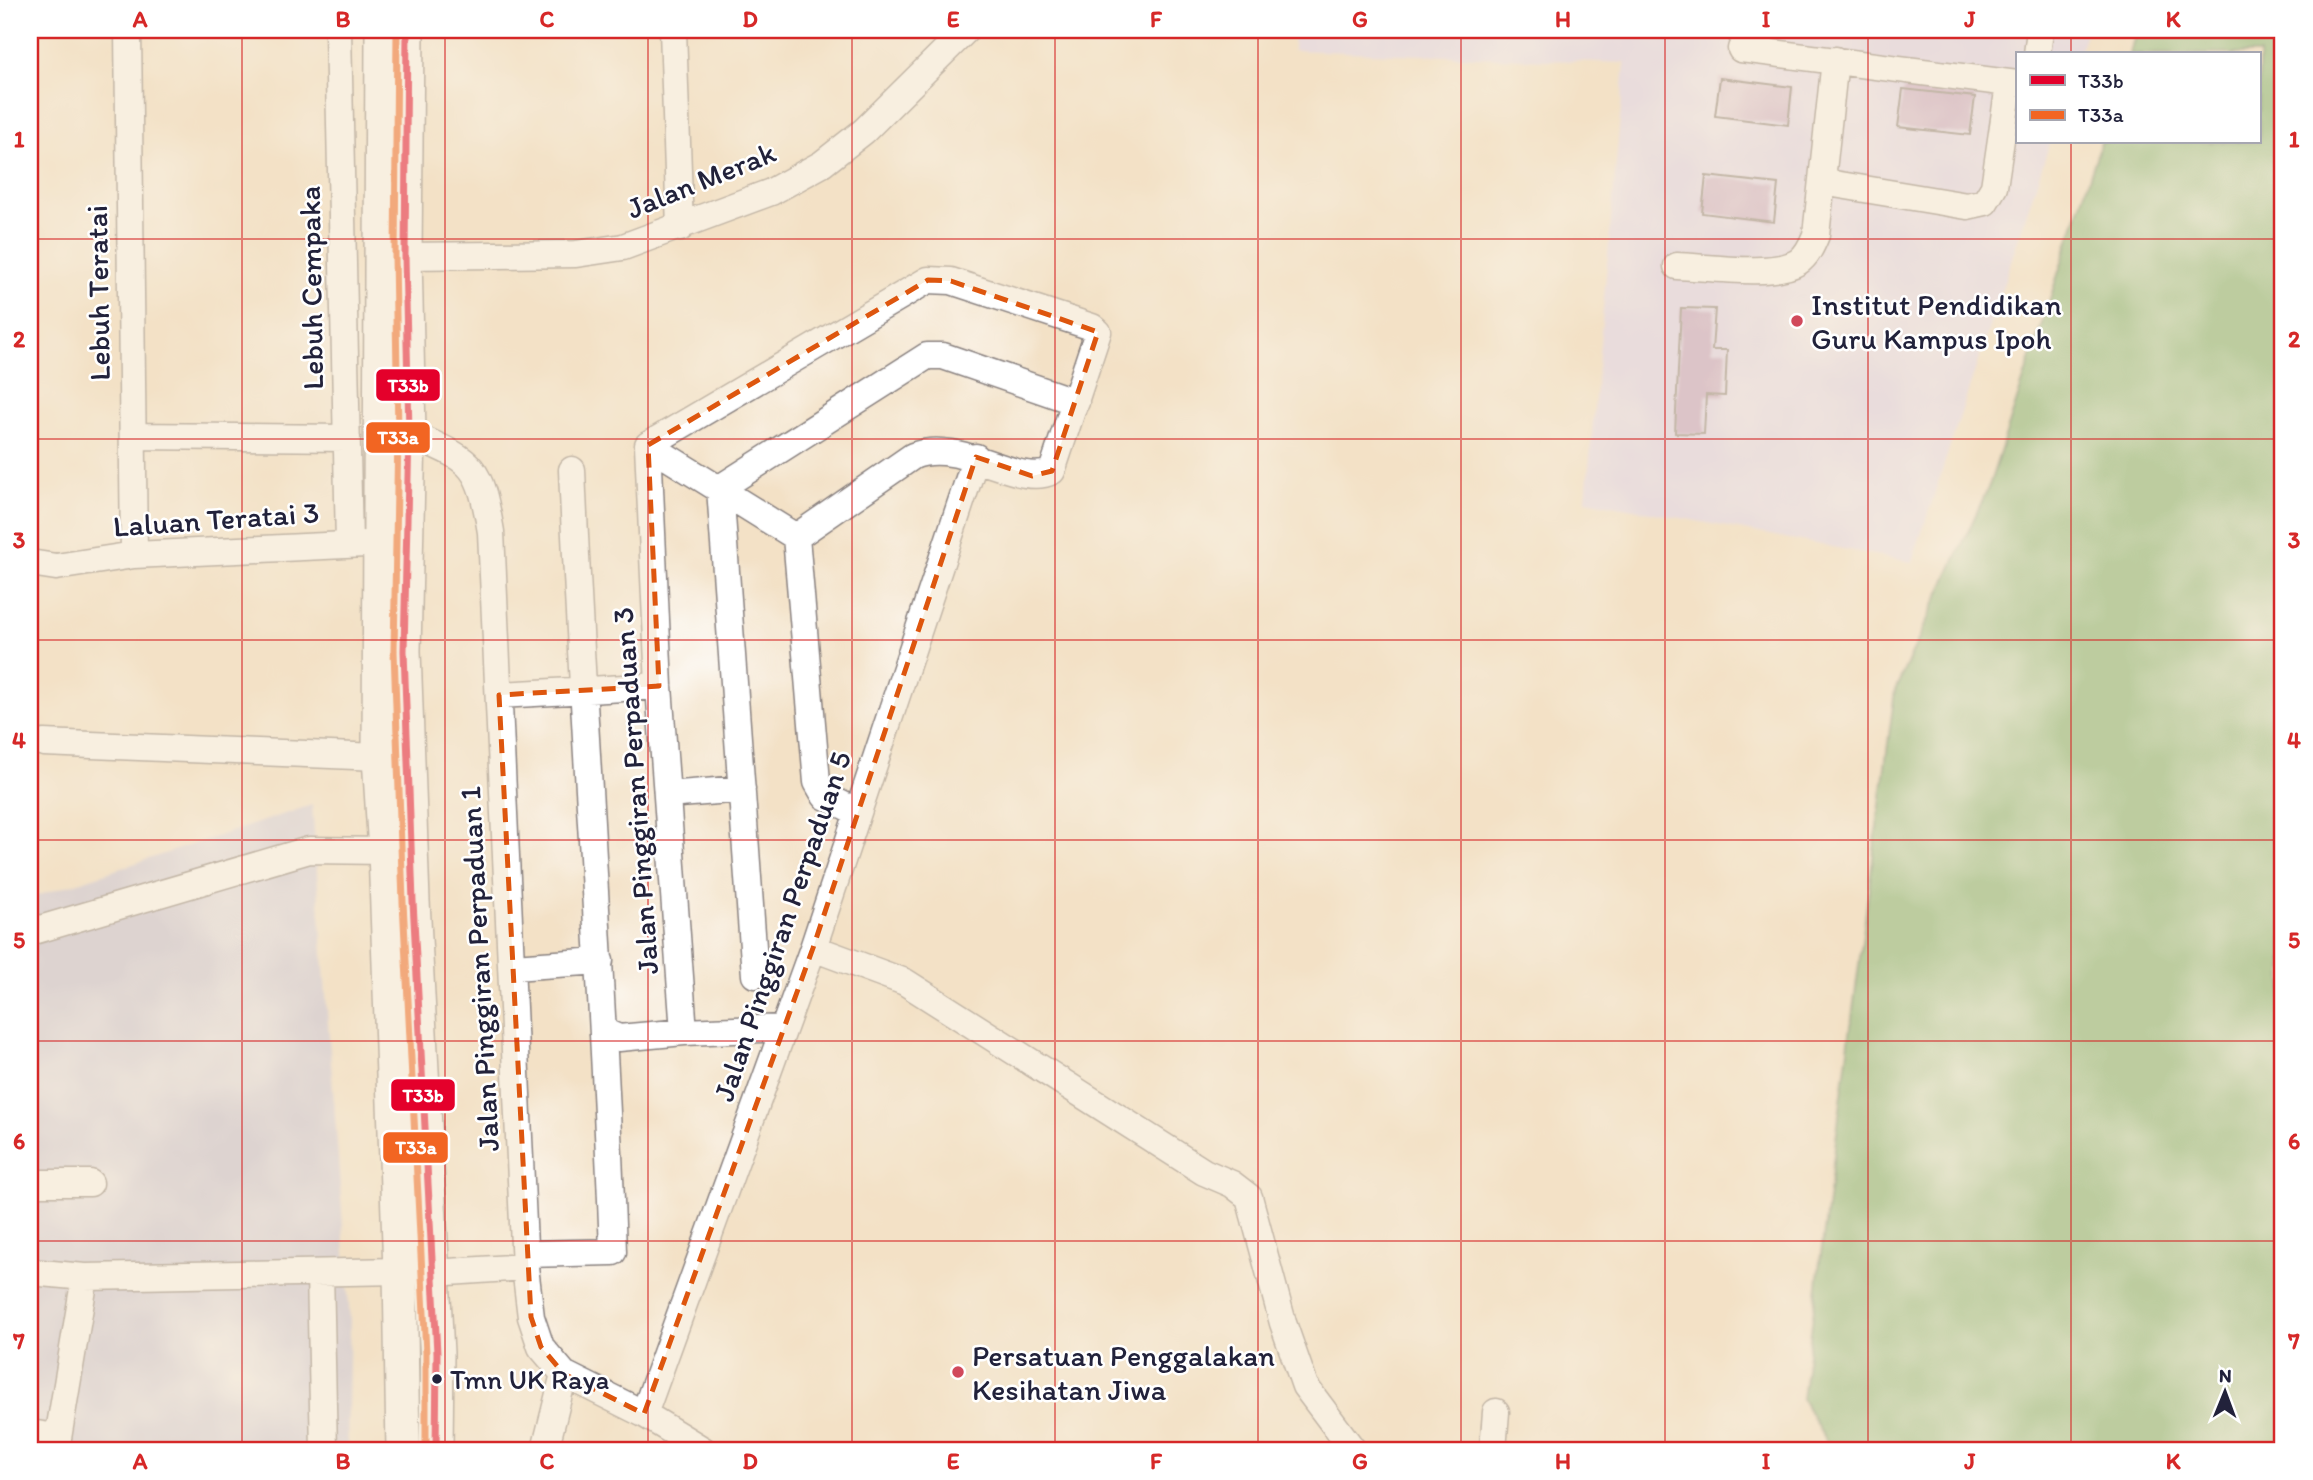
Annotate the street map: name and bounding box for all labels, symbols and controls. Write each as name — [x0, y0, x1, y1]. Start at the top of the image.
text: A — [132, 5, 148, 33]
text: B — [336, 5, 351, 33]
text: C — [540, 5, 555, 33]
text: D — [742, 5, 758, 33]
text: E — [947, 5, 960, 33]
text: F — [1150, 5, 1163, 33]
text: G — [1352, 5, 1368, 33]
text: H — [1555, 5, 1571, 33]
text: I — [1762, 5, 1771, 33]
text: J — [1963, 5, 1976, 33]
text: K — [2166, 5, 2181, 33]
legend — [2016, 52, 2260, 144]
text: T33b — [2078, 68, 2124, 93]
text: T33a — [2078, 102, 2124, 127]
text: 1 — [14, 125, 25, 153]
text: 1 — [2289, 125, 2300, 153]
street label: Jalan Merak — [621, 133, 781, 227]
street label: Lebuh Cempaka — [291, 185, 331, 390]
street label: Lebuh Teratai — [78, 205, 118, 381]
place label: Institut Pendidikan Guru Kampus Ipoh — [1811, 286, 2062, 357]
marker: Institut Pendidikan Guru Kampus Ipoh — [1789, 313, 1805, 329]
text: 2 — [13, 325, 26, 353]
text: 2 — [2288, 325, 2301, 353]
line badge: T33b — [375, 368, 441, 402]
text: T33b — [386, 374, 429, 397]
line badge: T33a — [365, 421, 431, 454]
text: T33a — [376, 426, 420, 449]
street label: Laluan Teratai 3 — [112, 493, 320, 545]
text: 3 — [13, 526, 26, 554]
text: 3 — [2288, 526, 2301, 554]
street label: Jalan Pinggiran Perpaduan 3 — [604, 606, 666, 976]
text: 4 — [12, 726, 26, 754]
text: 4 — [2287, 726, 2301, 754]
street label: Jalan Pinggiran Perpaduan 5 — [705, 746, 859, 1106]
street label: Jalan Pinggiran Perpaduan 1 — [451, 785, 507, 1153]
text: 5 — [13, 926, 25, 954]
text: 5 — [2288, 926, 2300, 954]
line badge: T33b — [390, 1078, 456, 1112]
text: T33b — [401, 1084, 444, 1107]
text: 6 — [13, 1127, 25, 1155]
text: 6 — [2288, 1127, 2300, 1155]
line badge: T33a — [382, 1131, 449, 1164]
text: T33a — [394, 1136, 438, 1159]
text: 7 — [12, 1327, 25, 1355]
text: 7 — [2287, 1327, 2300, 1355]
place label: Persatuan Penggalakan Kesihatan Jiwa — [972, 1337, 1275, 1408]
north arrow — [2190, 1358, 2260, 1428]
place label: Tmn UK Raya — [450, 1362, 610, 1396]
marker: Persatuan Penggalakan Kesihatan Jiwa — [950, 1364, 966, 1380]
text: N — [2219, 1364, 2232, 1387]
marker: Tmn UK Raya — [430, 1372, 444, 1386]
text: A — [132, 1447, 148, 1475]
text: B — [336, 1447, 351, 1475]
text: C — [540, 1447, 555, 1475]
text: D — [742, 1447, 758, 1475]
text: E — [947, 1447, 960, 1475]
text: F — [1150, 1447, 1163, 1475]
text: G — [1352, 1447, 1368, 1475]
text: H — [1555, 1447, 1571, 1475]
text: I — [1762, 1447, 1771, 1475]
text: J — [1963, 1447, 1976, 1475]
text: K — [2166, 1447, 2181, 1475]

